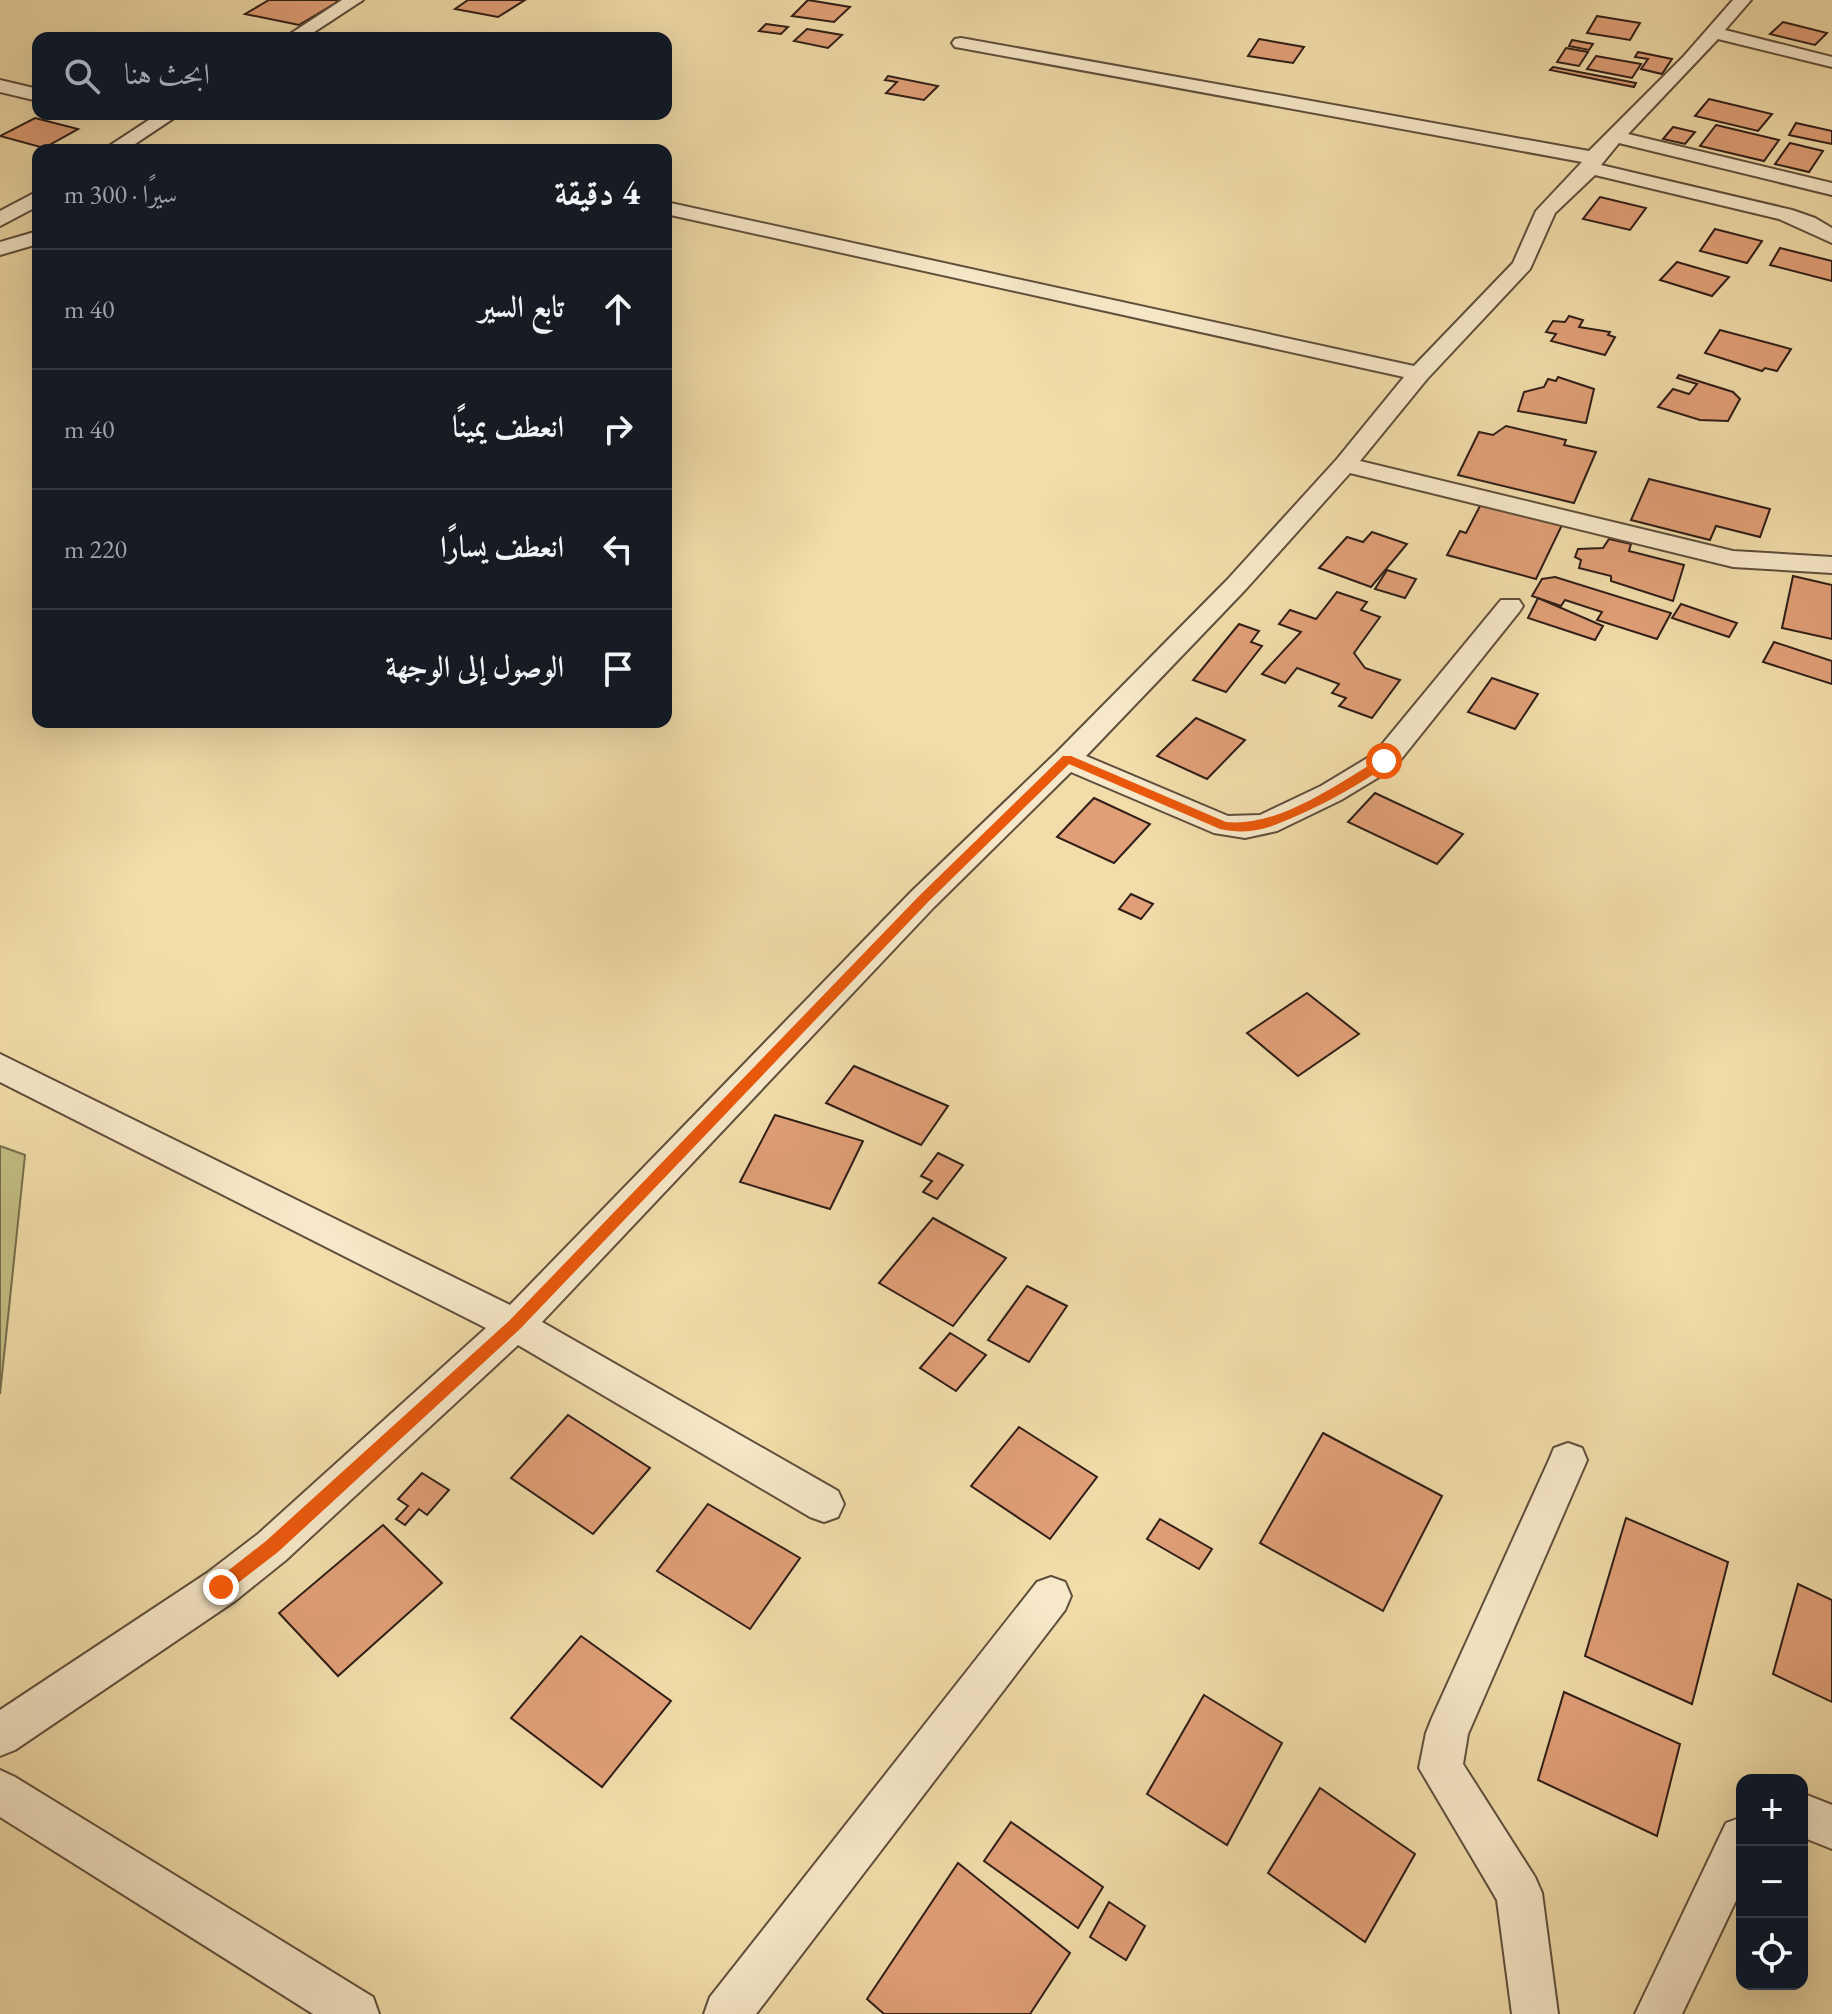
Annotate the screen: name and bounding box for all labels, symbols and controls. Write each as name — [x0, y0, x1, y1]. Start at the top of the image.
search box — [32, 32, 672, 120]
icon: search — [60, 54, 104, 98]
text: ابحث هنا — [124, 54, 210, 93]
text: 4 دقيقة — [555, 170, 640, 214]
text: سيرًا · 300 m — [64, 177, 177, 211]
text: تابع السير — [479, 287, 564, 326]
icon: ahead — [596, 287, 640, 331]
text: 40 m — [64, 292, 114, 326]
text: انعطف يمينًا — [452, 407, 564, 446]
icon: right — [596, 407, 640, 451]
text: 40 m — [64, 412, 114, 446]
text: انعطف يسارًا — [440, 527, 564, 566]
icon: left — [596, 527, 640, 571]
text: 220 m — [64, 532, 127, 566]
text: الوصول إلى الوجهة — [385, 647, 564, 686]
icon: arrive — [596, 647, 640, 691]
route start — [1366, 743, 1402, 779]
route end — [203, 1569, 239, 1605]
map controls — [1736, 1774, 1808, 1990]
button: + — [1736, 1774, 1808, 1846]
button: − — [1736, 1846, 1808, 1918]
button: locate — [1736, 1918, 1808, 1990]

